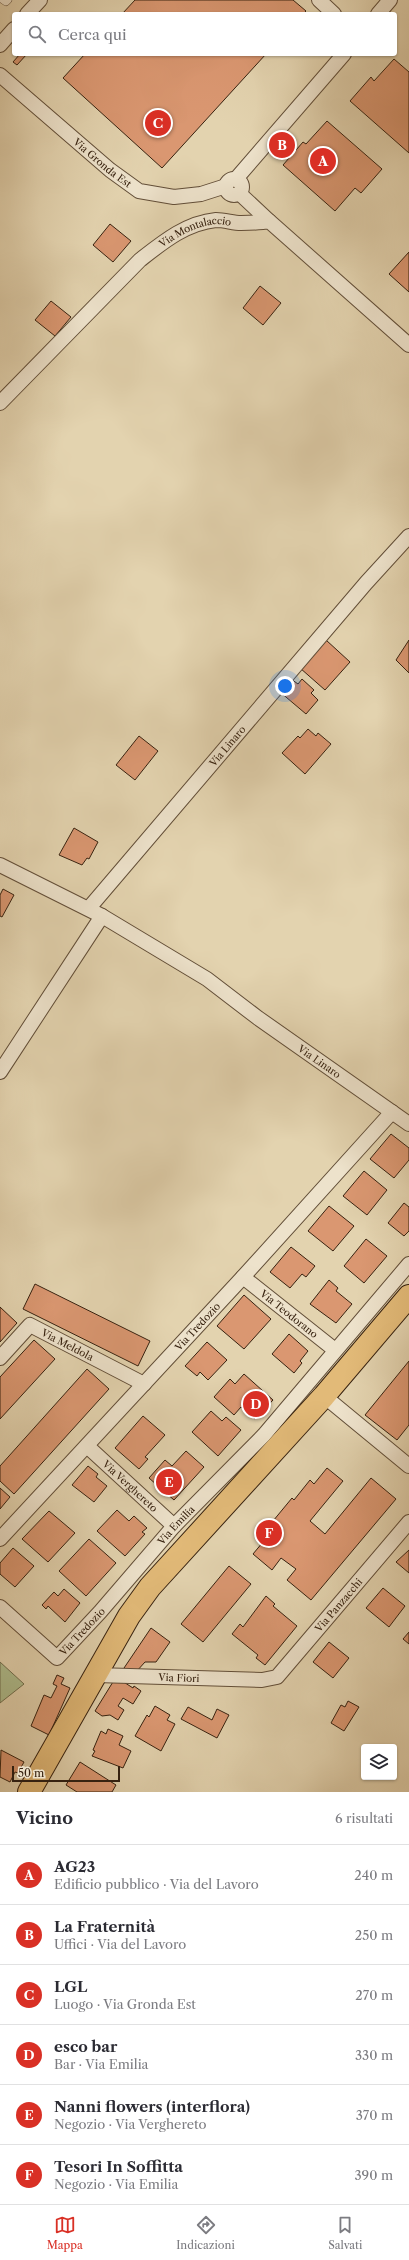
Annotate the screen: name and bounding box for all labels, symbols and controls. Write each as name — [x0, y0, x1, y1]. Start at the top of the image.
search box — [12, 12, 397, 56]
icon: search — [26, 23, 48, 45]
text: Cerca qui — [58, 25, 127, 44]
pin: C — [145, 108, 171, 138]
pin: B — [269, 130, 295, 160]
street label: Via Gronda Est — [70, 135, 134, 191]
pin: A — [310, 146, 336, 176]
street label: Via Montalaccio — [156, 214, 232, 251]
your location — [275, 676, 295, 696]
street label: Via Linaro — [206, 723, 249, 770]
street label: Via Linaro — [295, 1042, 343, 1081]
street label: Via Teodorano — [257, 1287, 320, 1341]
street label: Via Tredozio — [171, 1300, 223, 1354]
street label: Via Meldola — [38, 1326, 96, 1364]
pin: D — [243, 1389, 269, 1419]
street label: Via Verghereto — [99, 1457, 160, 1515]
pin: E — [156, 1467, 182, 1497]
street label: Via Emilia — [154, 1502, 198, 1548]
pin: F — [256, 1518, 282, 1548]
street label: Via Panzacchi — [312, 1576, 365, 1636]
street label: Via Tredozio — [56, 1605, 108, 1659]
street label: Via Fiori — [157, 1671, 200, 1685]
map controls — [361, 1744, 397, 1780]
button: layers — [361, 1744, 397, 1780]
scale bar — [12, 1764, 120, 1783]
text: 50 m — [18, 1766, 44, 1780]
text: Vicino — [16, 1808, 73, 1828]
text: 6 risultati — [335, 1810, 393, 1826]
text: AG23 — [54, 1857, 95, 1876]
text: A — [24, 1867, 34, 1883]
text: 240 m — [354, 1867, 393, 1883]
text: Edificio pubblico · Via del Lavoro — [54, 1876, 259, 1892]
text: La Fraternità — [54, 1917, 155, 1936]
text: B — [24, 1927, 34, 1943]
text: 250 m — [355, 1927, 393, 1943]
text: Uffici · Via del Lavoro — [54, 1936, 186, 1952]
text: LGL — [54, 1977, 87, 1996]
text: C — [24, 1987, 34, 2003]
text: 270 m — [355, 1987, 393, 2003]
text: Luogo · Via Gronda Est — [54, 1996, 196, 2012]
text: esco bar — [54, 2037, 117, 2056]
text: D — [23, 2047, 35, 2063]
text: 330 m — [355, 2047, 393, 2063]
text: Bar · Via Emilia — [54, 2056, 148, 2072]
text: Nanni flowers (interflora) — [54, 2097, 250, 2116]
text: E — [24, 2107, 34, 2123]
text: 370 m — [356, 2107, 393, 2123]
text: Negozio · Via Verghereto — [54, 2116, 207, 2132]
text: Tesori In Soffitta — [54, 2157, 183, 2176]
text: F — [25, 2167, 33, 2183]
text: 390 m — [354, 2167, 393, 2183]
text: Negozio · Via Emilia — [54, 2176, 178, 2192]
tab: Mappa — [47, 2214, 83, 2252]
tab: Indicazioni — [176, 2214, 235, 2252]
tab: Salvati — [328, 2214, 362, 2252]

